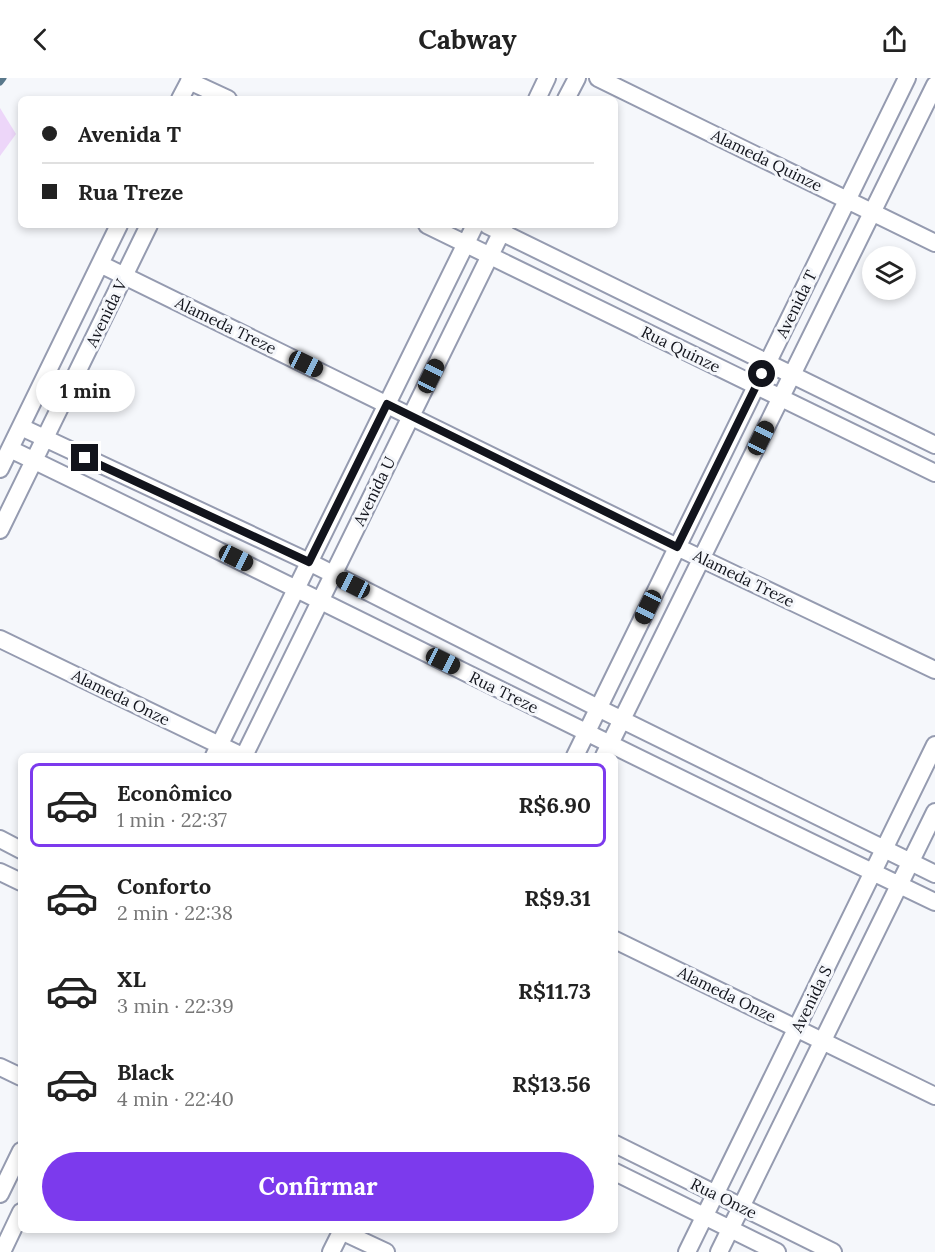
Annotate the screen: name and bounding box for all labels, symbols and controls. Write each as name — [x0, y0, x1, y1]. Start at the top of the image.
text: Cabway — [418, 22, 517, 56]
icon: back — [24, 23, 57, 56]
icon: share — [878, 23, 911, 56]
text: Avenida T — [78, 120, 181, 148]
street label: Alameda Quinze — [707, 124, 826, 196]
text: Rua Treze — [78, 178, 183, 206]
map controls — [862, 246, 916, 300]
button: layers — [862, 246, 916, 300]
street label: Avenida T — [771, 267, 821, 342]
street label: Avenida V — [81, 275, 131, 351]
street label: Alameda Treze — [171, 292, 280, 358]
street label: Rua Quinze — [638, 321, 724, 377]
car — [286, 348, 326, 380]
car — [415, 356, 447, 396]
route start — [748, 360, 775, 387]
callout: 1 min — [36, 371, 134, 413]
text: 1 min — [60, 378, 111, 403]
car — [745, 418, 777, 458]
route end — [71, 444, 98, 471]
street label: Avenida U — [348, 453, 399, 530]
car — [216, 542, 256, 574]
street label: Alameda Treze — [689, 545, 798, 611]
car — [333, 569, 373, 601]
car — [632, 587, 664, 627]
car — [423, 645, 463, 677]
street label: Alameda Onze — [68, 664, 174, 730]
street label: Rua Treze — [466, 667, 542, 717]
icon: car — [45, 778, 99, 832]
text: Econômico — [117, 779, 232, 807]
text: R$6.90 — [519, 791, 591, 819]
text: 1 min · 22:37 — [117, 807, 227, 832]
icon: car — [45, 871, 99, 925]
text: Conforto — [117, 872, 211, 900]
text: R$9.31 — [524, 884, 591, 912]
text: 2 min · 22:38 — [117, 900, 233, 925]
street label: Alameda Onze — [674, 961, 780, 1027]
street label: Avenida S — [786, 962, 836, 1036]
icon: car — [45, 964, 99, 1018]
text: XL — [117, 965, 146, 993]
text: R$11.73 — [518, 977, 591, 1005]
text: 3 min · 22:39 — [117, 993, 234, 1018]
icon: car — [45, 1057, 99, 1111]
text: Black — [117, 1058, 174, 1086]
text: R$13.56 — [512, 1070, 591, 1098]
text: 4 min · 22:40 — [117, 1086, 234, 1111]
button: Confirmar — [42, 1152, 594, 1221]
street label: Rua Onze — [688, 1173, 761, 1223]

